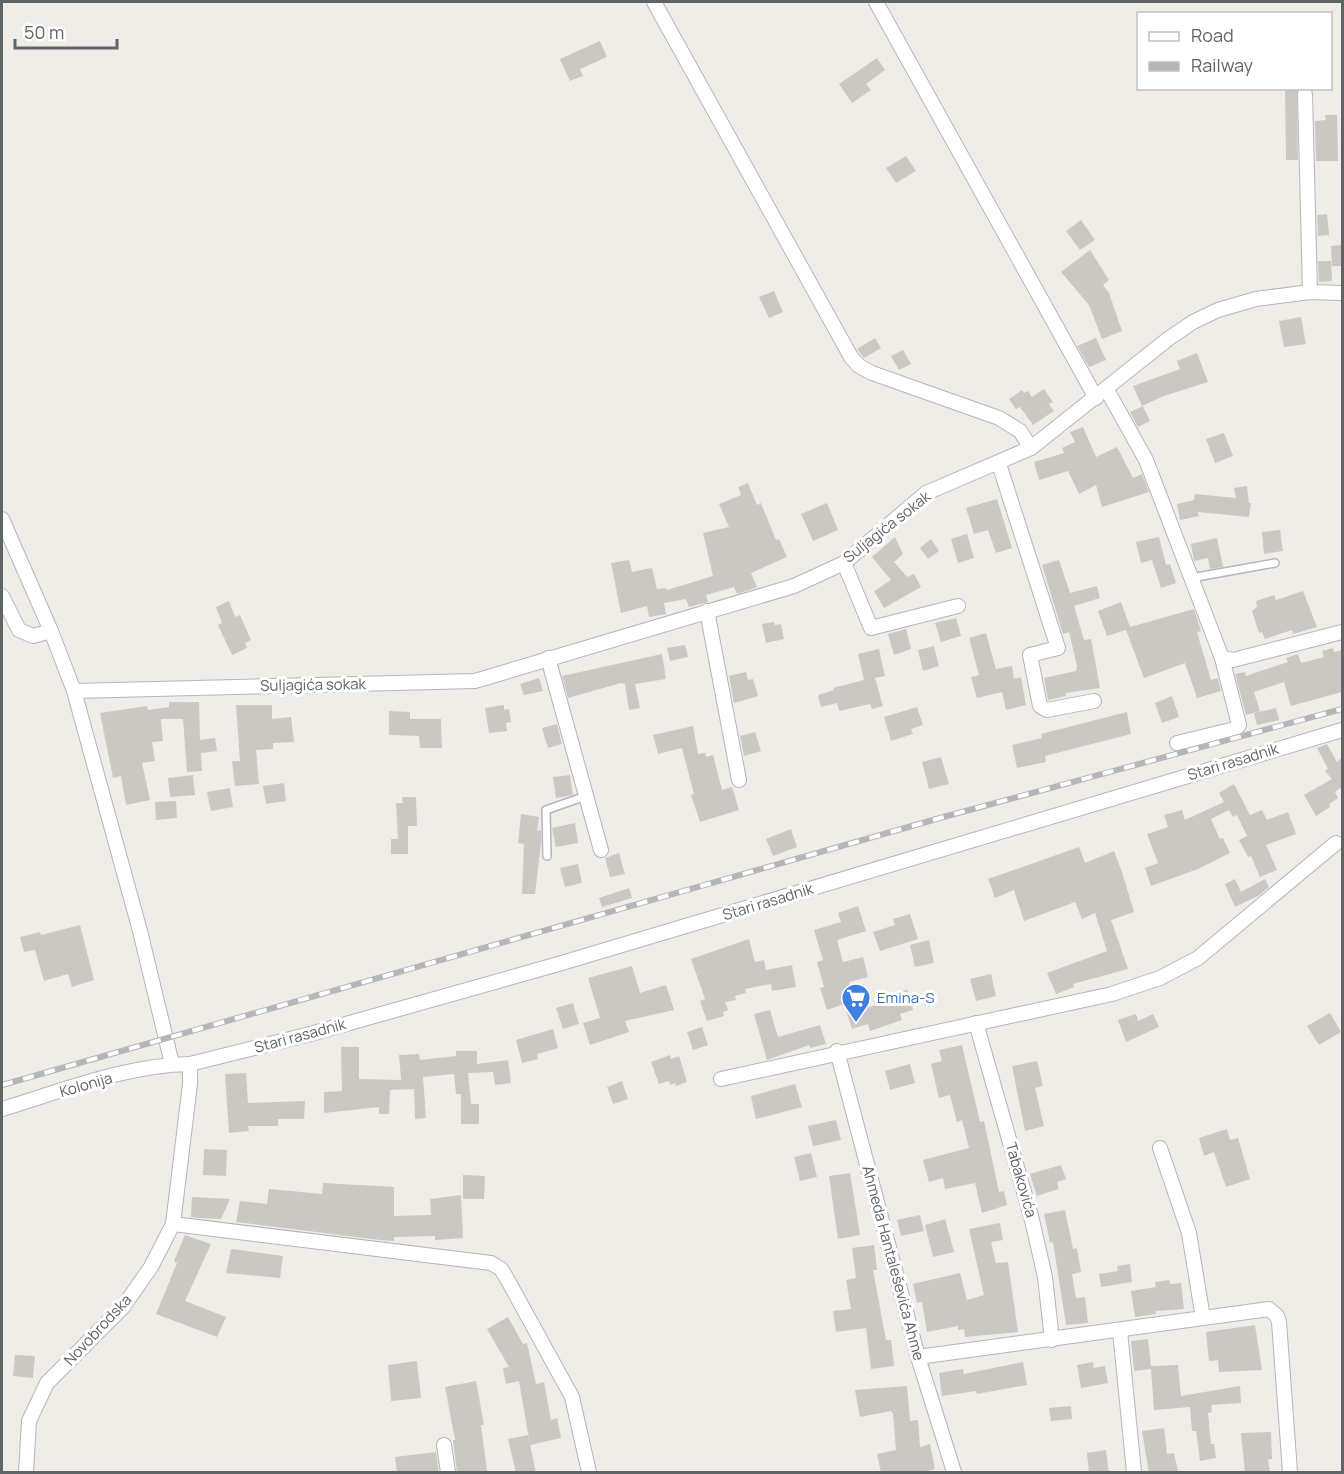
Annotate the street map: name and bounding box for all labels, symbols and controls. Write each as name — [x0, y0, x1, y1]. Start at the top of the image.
scale bar — [15, 12, 117, 50]
legend — [1137, 12, 1332, 90]
text: 50 m — [24, 20, 64, 44]
text: Road — [1191, 23, 1234, 47]
text: Railway — [1191, 53, 1253, 77]
street label: Suljagića sokak — [839, 485, 935, 567]
street label: Suljagića sokak — [260, 673, 367, 696]
street label: Stari rasadnik — [1185, 738, 1281, 785]
street label: Stari rasadnik — [720, 878, 816, 925]
supermarket icon: Emina-S — [840, 982, 872, 1024]
place label: Emina-S — [877, 987, 935, 1008]
street label: Stari rasadnik — [252, 1013, 348, 1058]
street label: Kolonija — [57, 1067, 115, 1102]
street label: Tabakovića — [1001, 1140, 1042, 1220]
street label: Ahmeda Hantaleševića Ahme — [857, 1163, 930, 1363]
street label: Novobrodska — [59, 1289, 136, 1370]

